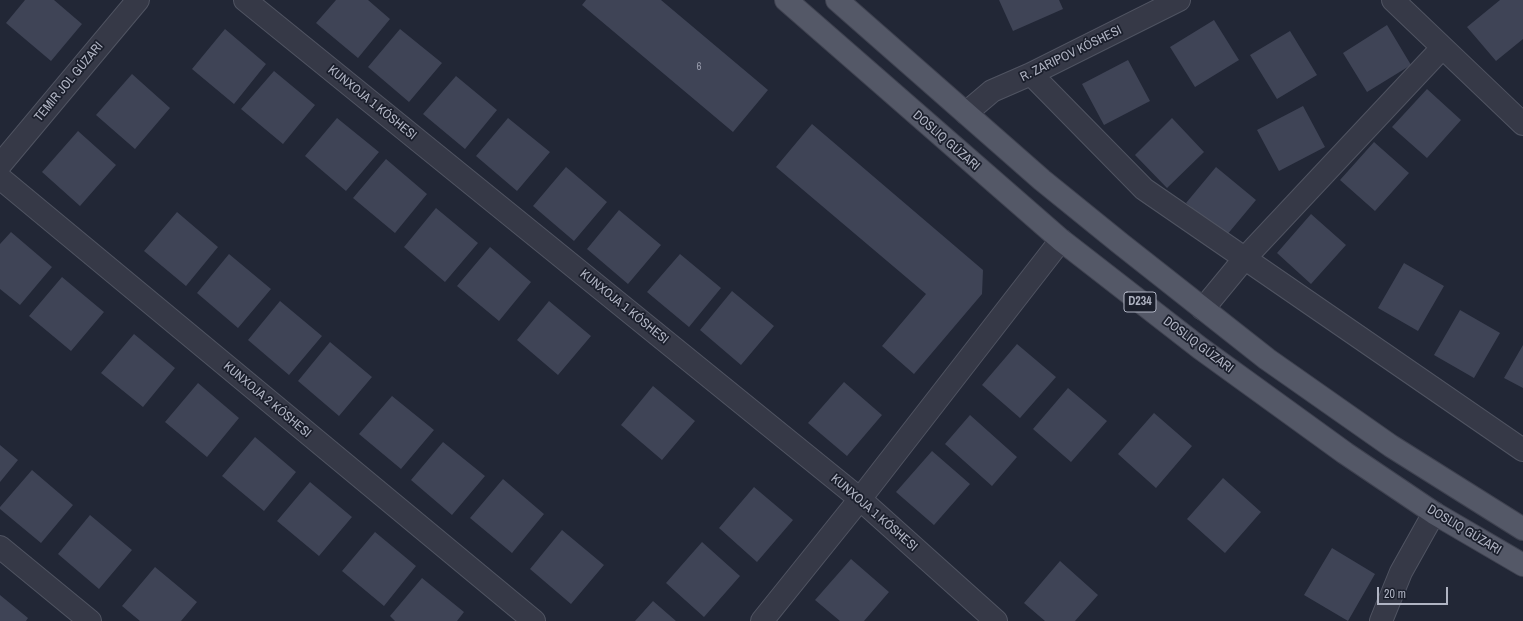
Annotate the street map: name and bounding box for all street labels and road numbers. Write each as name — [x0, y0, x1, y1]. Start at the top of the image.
street label: R. ZARIPOV KÓSHESI — [1018, 23, 1124, 85]
street label: TEMIR JOL GÚZARI — [31, 39, 107, 125]
street label: KUNXOJA 1 KÓSHESI — [325, 62, 419, 144]
street label: DOSLIQ GÚZARI — [909, 108, 983, 174]
street label: KUNXOJA 1 KÓSHESI — [577, 266, 671, 348]
road number: D234 — [1124, 292, 1156, 312]
street label: DOSLIQ GÚZARI — [1160, 314, 1236, 376]
street label: KUNXOJA 2 KÓSHESI — [220, 359, 314, 441]
street label: KUNXOJA 1 KÓSHESI — [828, 471, 920, 555]
street label: DOSLIQ GÚZARI — [1424, 502, 1504, 558]

